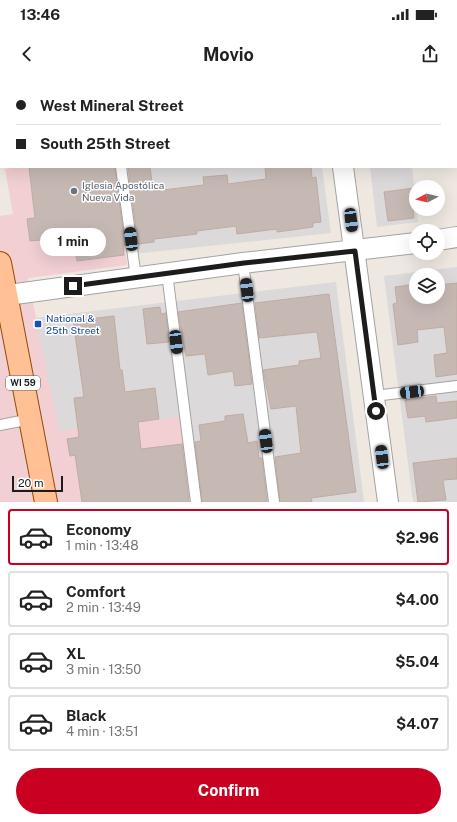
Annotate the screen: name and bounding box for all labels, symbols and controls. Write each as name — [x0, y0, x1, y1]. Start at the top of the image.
text: 13:46 — [20, 6, 60, 23]
icon: back — [16, 43, 38, 65]
icon: share — [419, 43, 441, 65]
text: Movio — [203, 44, 254, 65]
text: West Mineral Street — [40, 97, 184, 114]
text: South 25th Street — [40, 135, 170, 152]
place label: Iglesia Apostólica Nueva Vida — [82, 179, 164, 203]
north arrow — [409, 180, 445, 216]
map controls — [409, 180, 445, 304]
marker: Iglesia Apostólica Nueva Vida — [69, 186, 79, 196]
car — [344, 207, 358, 233]
button: locate — [409, 224, 445, 260]
car — [124, 226, 138, 252]
callout: 1 min — [40, 228, 106, 256]
text: 1 min — [57, 234, 89, 249]
button: layers — [409, 268, 445, 304]
route end — [64, 277, 82, 295]
car — [240, 277, 254, 303]
place label: National & 25th Street — [46, 312, 100, 336]
marker: National & 25th Street — [33, 319, 43, 329]
car — [169, 329, 183, 355]
road number: WI 59 — [6, 376, 40, 390]
car — [399, 385, 425, 399]
route start — [367, 402, 385, 420]
car — [259, 428, 273, 454]
car — [375, 444, 389, 470]
scale bar — [12, 474, 63, 493]
text: 20 m — [18, 477, 43, 489]
icon: car — [18, 519, 54, 555]
text: Economy — [66, 521, 131, 538]
text: $2.96 — [395, 529, 439, 546]
text: 1 min · 13:48 — [66, 538, 139, 553]
icon: car — [18, 581, 54, 617]
text: Comfort — [66, 583, 126, 600]
text: $4.00 — [396, 591, 439, 608]
text: 2 min · 13:49 — [66, 600, 141, 615]
icon: car — [18, 643, 54, 679]
text: XL — [66, 645, 85, 662]
text: $5.04 — [395, 653, 439, 670]
text: 3 min · 13:50 — [66, 662, 141, 677]
icon: car — [18, 705, 54, 741]
text: Black — [66, 707, 106, 724]
text: $4.07 — [396, 715, 439, 732]
text: 4 min · 13:51 — [66, 724, 139, 739]
button: Confirm — [16, 768, 441, 814]

